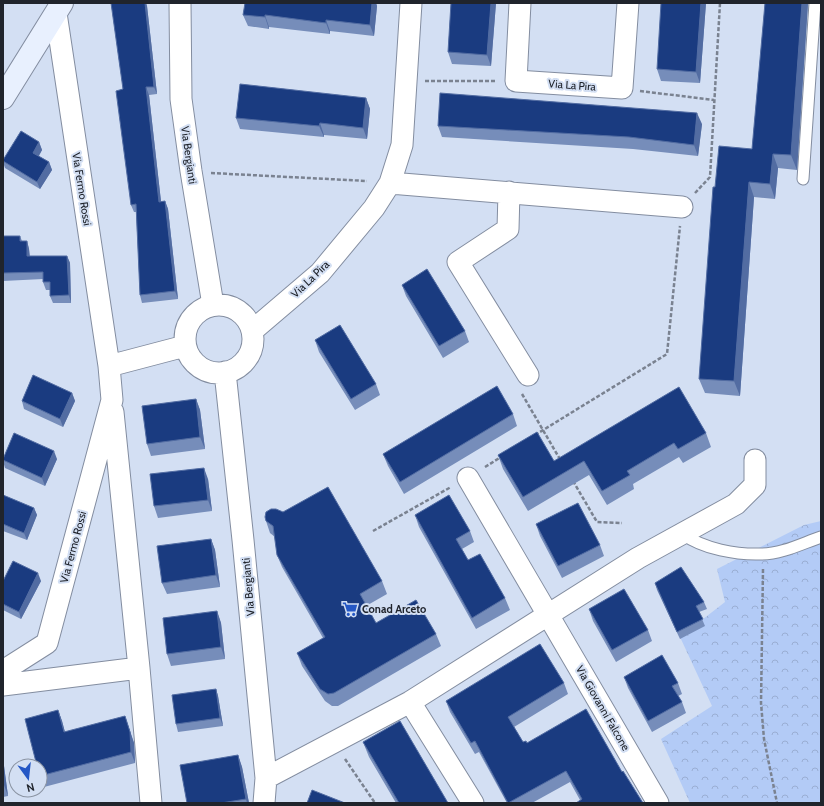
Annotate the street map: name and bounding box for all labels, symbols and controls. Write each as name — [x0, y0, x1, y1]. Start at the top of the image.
street label: Via La Pira — [548, 76, 597, 94]
street label: Via Bergianti — [178, 125, 200, 185]
street label: Via Fermo Rossi — [69, 151, 95, 227]
street label: Via La Pira — [288, 257, 333, 301]
street label: Via Fermo Rossi — [57, 510, 89, 584]
street label: Via Bergianti — [238, 557, 258, 617]
supermarket icon: Conad Arceto — [341, 600, 359, 618]
place label: Conad Arceto — [362, 602, 426, 616]
street label: Via Giovanni Falcone — [573, 663, 633, 754]
north arrow — [8, 758, 48, 798]
text: N — [25, 780, 36, 795]

